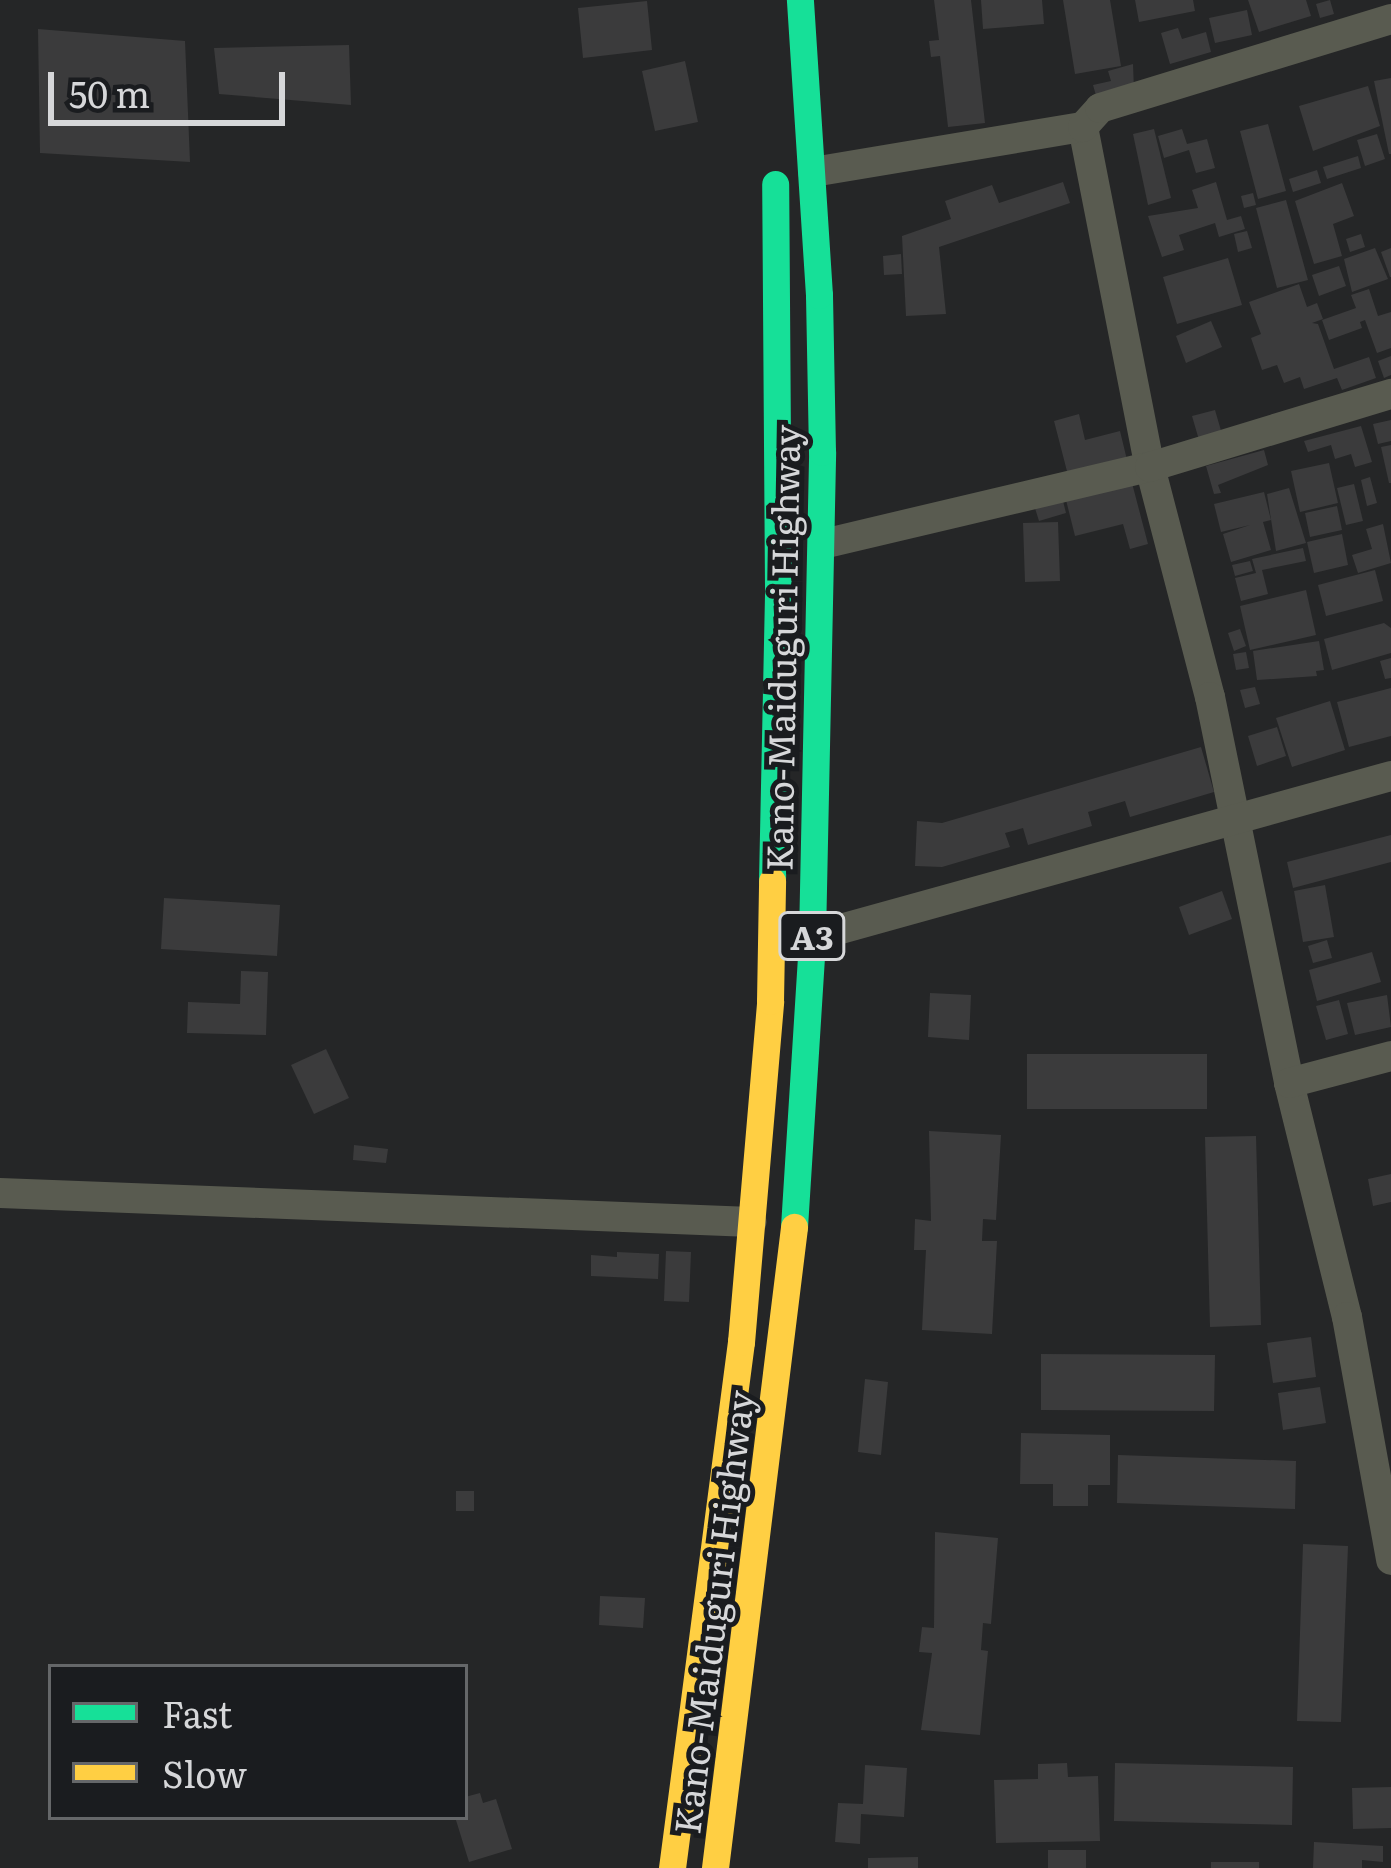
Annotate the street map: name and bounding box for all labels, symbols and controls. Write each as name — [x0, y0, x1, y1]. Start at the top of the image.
scale bar — [54, 48, 291, 122]
text: 50 m — [69, 66, 150, 119]
street label: Kano-Maiduguri Highway — [756, 424, 806, 872]
road number: A3 — [776, 909, 848, 963]
street label: Kano-Maiduguri Highway — [663, 1388, 761, 1836]
legend — [48, 1664, 468, 1820]
text: Fast — [162, 1686, 232, 1739]
text: Slow — [162, 1746, 247, 1799]

